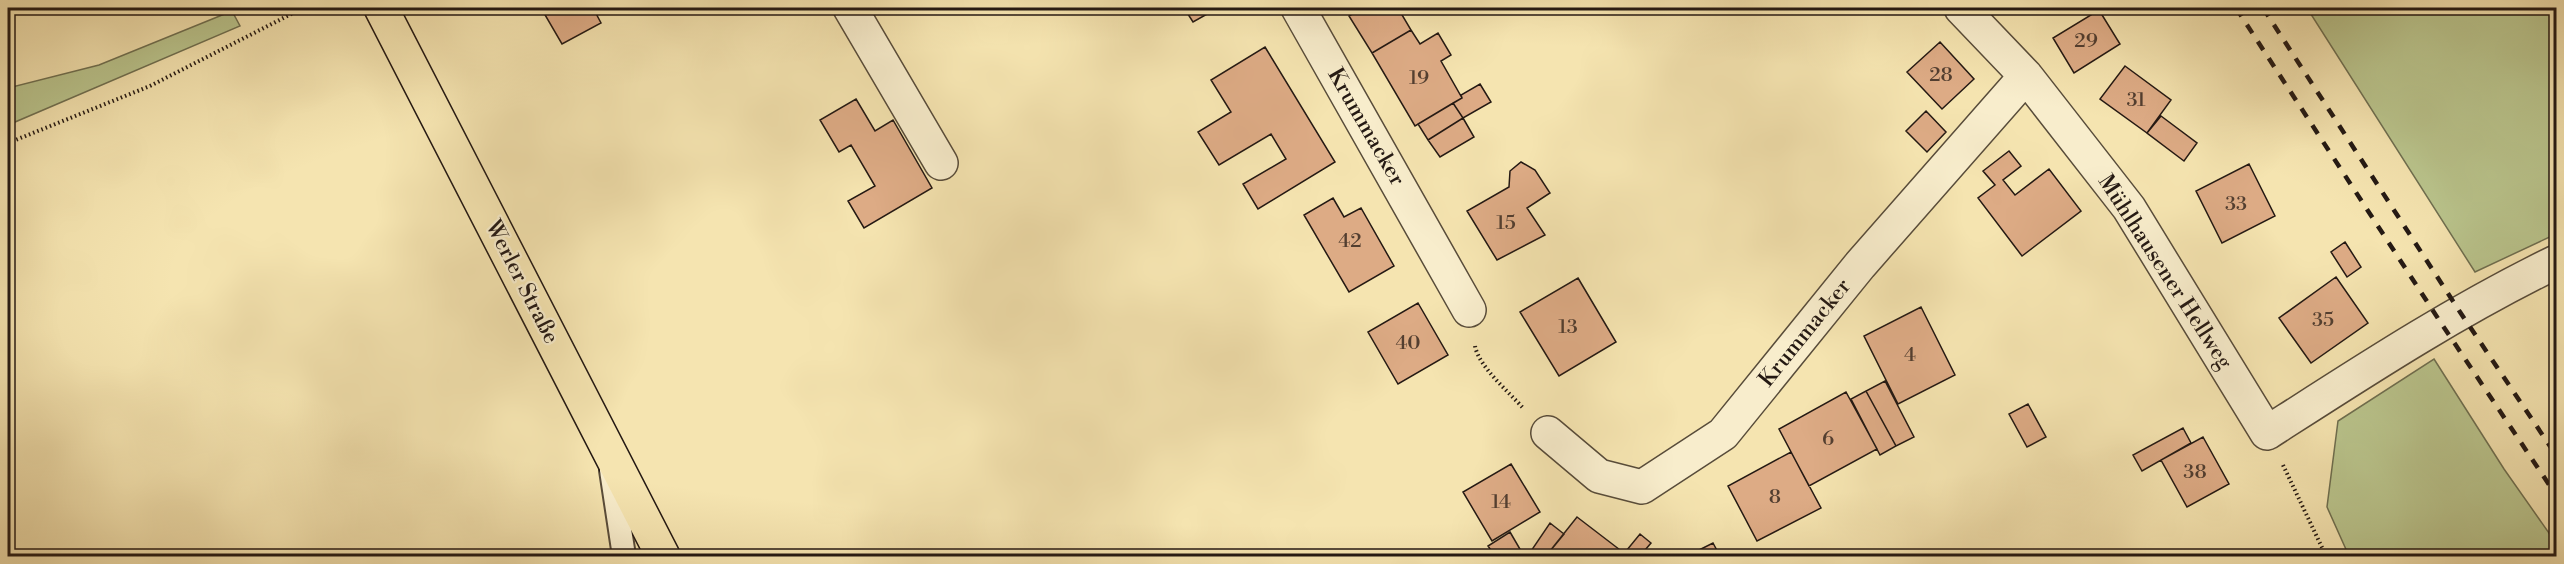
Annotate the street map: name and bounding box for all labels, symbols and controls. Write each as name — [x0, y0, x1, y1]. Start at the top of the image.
house number: 29 — [2074, 29, 2098, 54]
street label: Krummacker — [1321, 63, 1411, 191]
house number: 28 — [1929, 63, 1953, 88]
house number: 19 — [1409, 66, 1429, 91]
house number: 31 — [2126, 88, 2146, 113]
street label: Mühlhausener Hellweg — [2092, 170, 2238, 375]
house number: 33 — [2225, 192, 2247, 217]
house number: 15 — [1496, 211, 1516, 236]
street label: Werler Straße — [479, 215, 565, 348]
house number: 42 — [1338, 229, 1362, 254]
street label: Krummacker — [1753, 273, 1857, 393]
house number: 35 — [2312, 308, 2334, 333]
house number: 13 — [1558, 315, 1578, 340]
house number: 40 — [1395, 331, 1421, 356]
house number: 4 — [1904, 343, 1916, 368]
house number: 6 — [1822, 427, 1834, 452]
house number: 38 — [2183, 460, 2207, 485]
house number: 8 — [1769, 485, 1781, 510]
house number: 14 — [1491, 490, 1511, 515]

